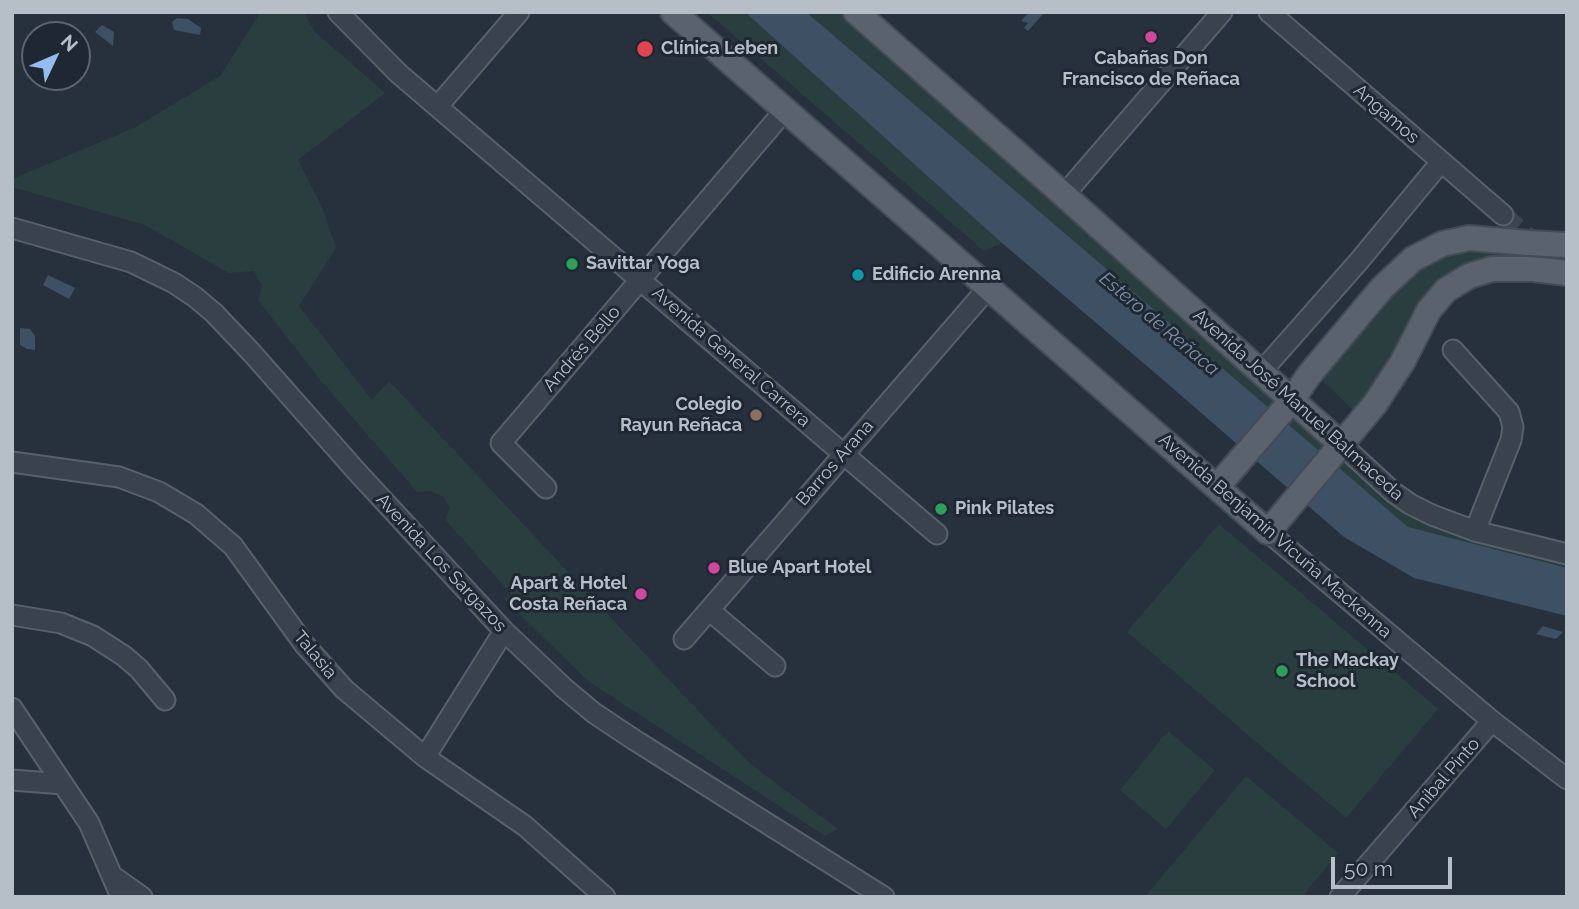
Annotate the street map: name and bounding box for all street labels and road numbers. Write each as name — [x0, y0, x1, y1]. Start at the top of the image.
street label: Angamos — [1349, 80, 1423, 148]
street label: Avenida General Carrera — [647, 282, 815, 432]
street label: Andrés Bello — [539, 302, 625, 396]
street label: Avenida José Manuel Balmaceda — [1188, 305, 1408, 505]
street label: Barros Arana — [792, 416, 878, 510]
street label: Avenida Benjamín Vicuña Mackenna — [1154, 429, 1396, 643]
street label: Avenida Los Sargazos — [371, 489, 511, 637]
street label: Talasia — [289, 627, 341, 683]
street label: Aníbal Pinto — [1403, 734, 1485, 822]

